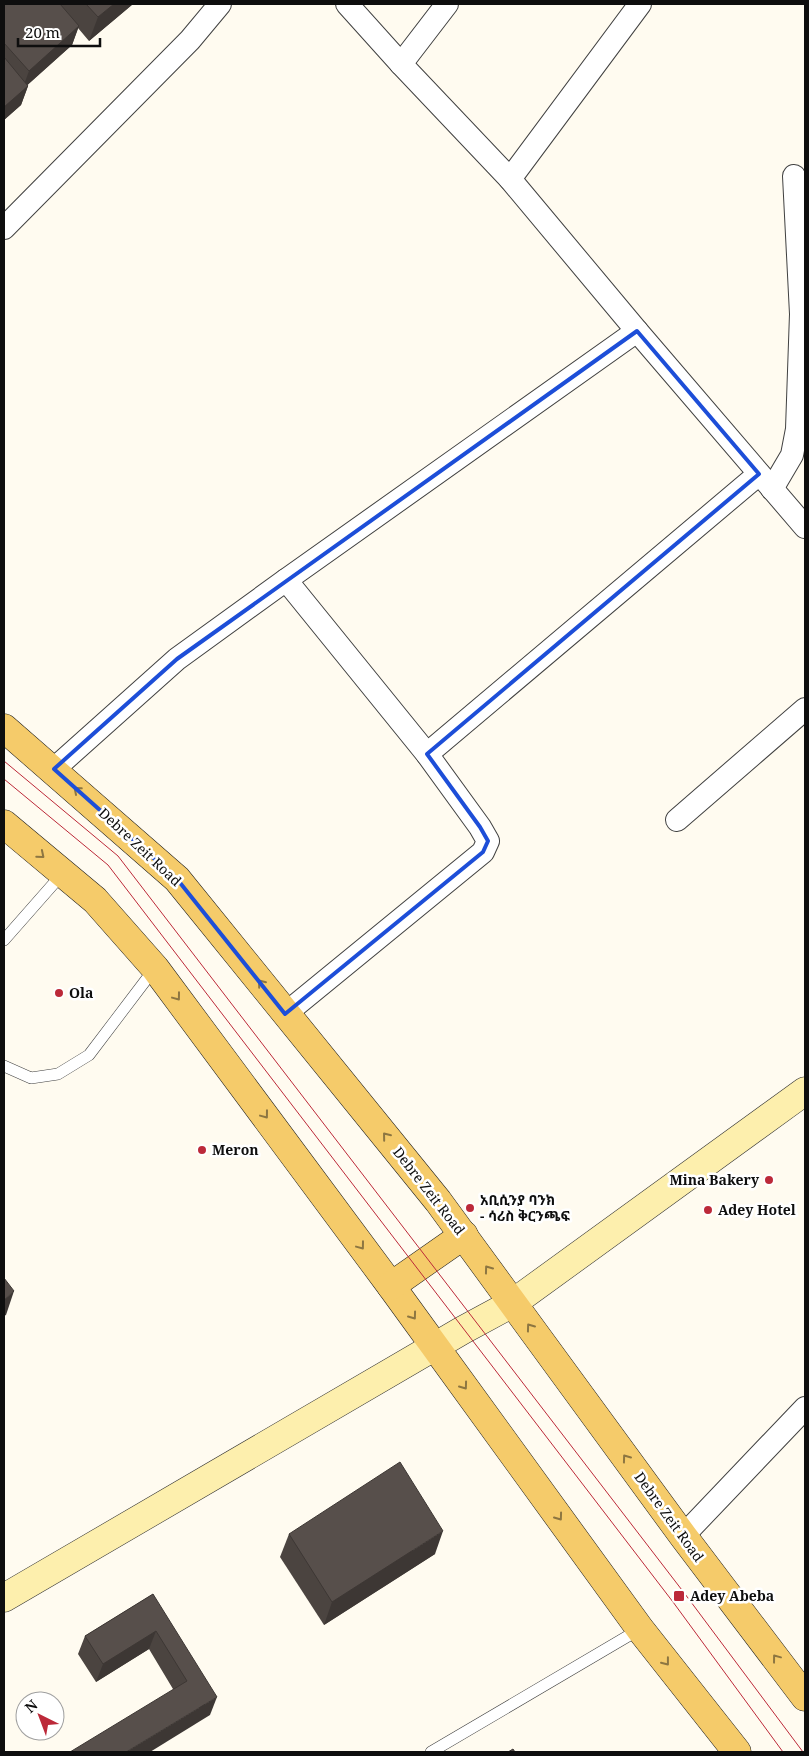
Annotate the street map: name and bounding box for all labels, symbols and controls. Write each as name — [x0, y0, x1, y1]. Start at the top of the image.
scale bar — [18, 15, 100, 47]
text: 20 m — [25, 22, 60, 42]
one-way arrow — [74, 787, 83, 796]
street label: Debre Zeit Road — [95, 803, 186, 890]
one-way arrow — [36, 850, 45, 859]
one-way arrow — [258, 980, 266, 989]
place label: Ola — [69, 983, 93, 1002]
marker: Ola — [53, 987, 65, 999]
one-way arrow — [172, 991, 180, 1000]
one-way arrow — [259, 1109, 267, 1118]
one-way arrow — [383, 1133, 391, 1142]
place label: Meron — [212, 1140, 259, 1159]
street label: Debre Zeit Road — [389, 1143, 470, 1239]
marker: Meron — [196, 1144, 208, 1156]
place label: Mina Bakery — [669, 1170, 760, 1189]
marker: Mina Bakery — [763, 1174, 775, 1186]
place label: አቢሲንያ ባንክ - ሳሪስ ቅርንጫፍ — [480, 1190, 571, 1225]
place label: Adey Hotel — [718, 1200, 796, 1219]
marker: አቢሲንያ ባንክ - ሳሪስ ቅርንጫፍ — [464, 1202, 476, 1214]
marker: Adey Hotel — [702, 1204, 714, 1216]
one-way arrow — [356, 1240, 364, 1249]
one-way arrow — [485, 1265, 494, 1275]
one-way arrow — [407, 1310, 416, 1320]
one-way arrow — [527, 1323, 536, 1333]
one-way arrow — [458, 1380, 467, 1390]
one-way arrow — [623, 1454, 632, 1464]
street label: Debre Zeit Road — [630, 1468, 709, 1566]
one-way arrow — [554, 1511, 562, 1520]
place label: Adey Abeba — [690, 1586, 774, 1605]
marker: Adey Abeba — [672, 1589, 686, 1603]
one-way arrow — [773, 1655, 781, 1664]
one-way arrow — [661, 1656, 669, 1665]
north arrow — [15, 1691, 65, 1741]
text: N — [21, 1695, 41, 1717]

